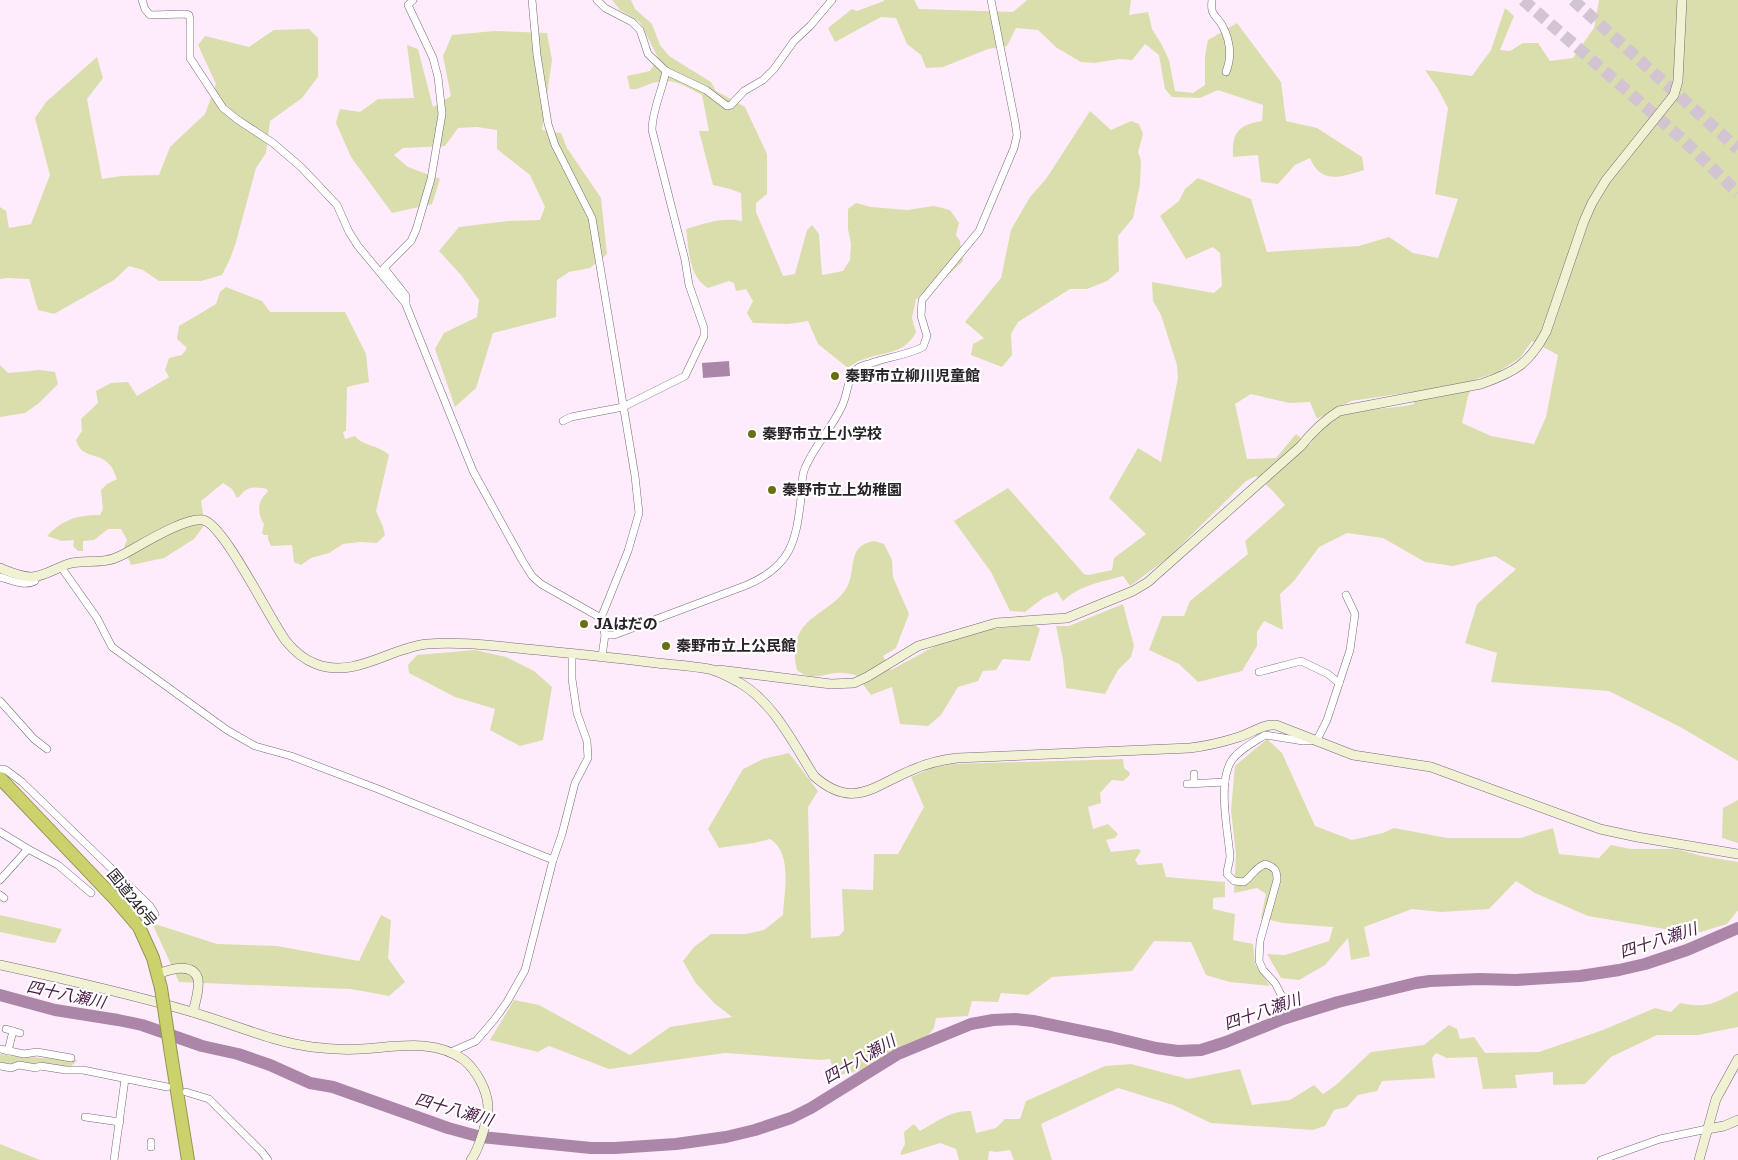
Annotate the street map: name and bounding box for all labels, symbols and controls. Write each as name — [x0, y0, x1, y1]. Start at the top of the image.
place label: 秦野市立柳川児童館 — [845, 363, 980, 386]
marker: 秦野市立柳川児童館 — [829, 370, 841, 382]
place label: 秦野市立上小学校 — [762, 421, 882, 444]
marker: 秦野市立上小学校 — [746, 428, 758, 440]
place label: 秦野市立上幼稚園 — [782, 477, 902, 500]
marker: 秦野市立上幼稚園 — [766, 484, 778, 496]
place label: JAはだの — [594, 611, 658, 634]
marker: JAはだの — [578, 618, 590, 630]
place label: 秦野市立上公民館 — [676, 633, 796, 656]
marker: 秦野市立上公民館 — [660, 640, 672, 652]
street label: 国道246号 — [103, 863, 164, 931]
water label: 四十八瀬川 — [1616, 915, 1701, 963]
water label: 四十八瀬川 — [25, 973, 110, 1013]
water label: 四十八瀬川 — [1220, 985, 1305, 1034]
water label: 四十八瀬川 — [818, 1027, 901, 1089]
water label: 四十八瀬川 — [413, 1085, 498, 1131]

